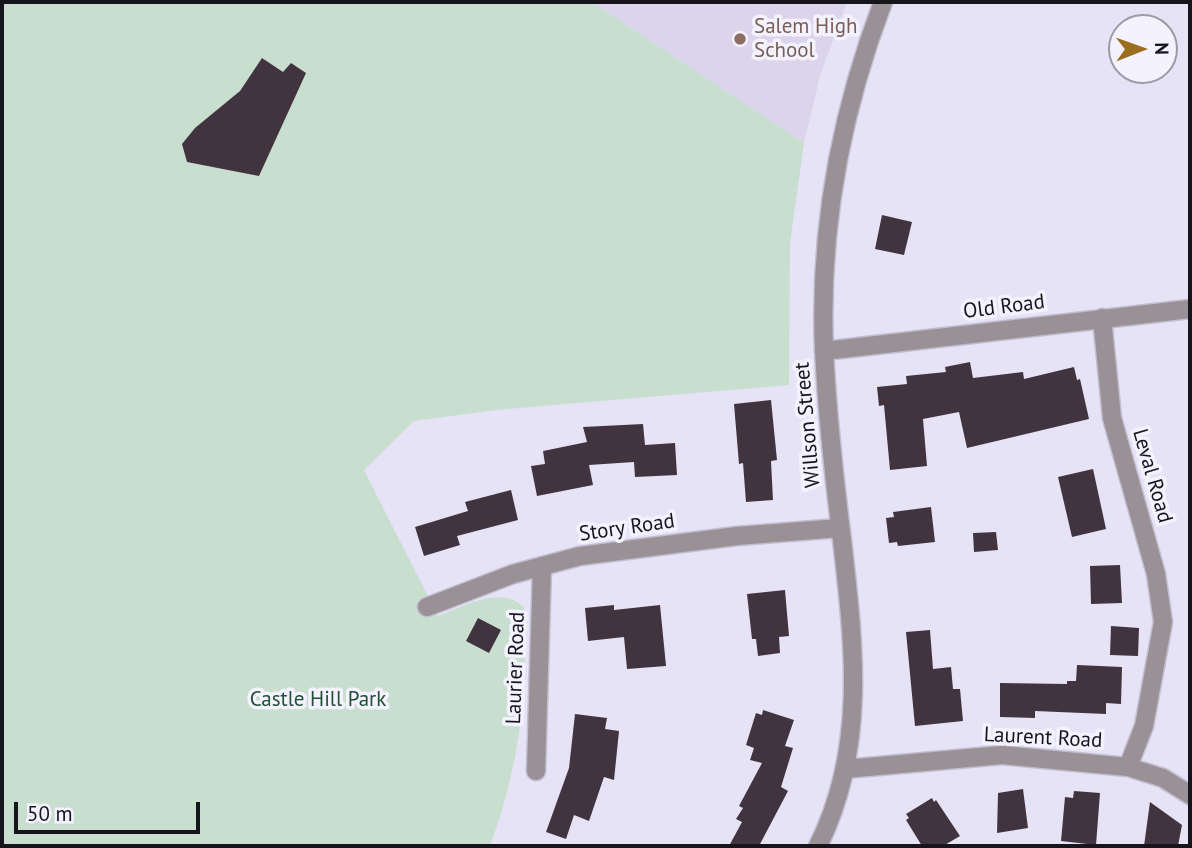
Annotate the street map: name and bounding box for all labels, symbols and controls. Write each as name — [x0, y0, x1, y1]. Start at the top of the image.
place label: Salem High School — [754, 14, 858, 64]
north arrow — [1108, 14, 1178, 84]
marker: Salem High School — [732, 31, 748, 47]
text: N — [1150, 42, 1174, 55]
street label: Old Road — [962, 290, 1046, 324]
street label: Willson Street — [790, 361, 826, 489]
street label: Leval Road — [1127, 426, 1177, 526]
street label: Story Road — [578, 509, 676, 547]
street label: Laurier Road — [501, 611, 531, 725]
park label: Castle Hill Park — [250, 687, 386, 713]
street label: Laurent Road — [983, 722, 1103, 754]
scale bar — [18, 788, 203, 832]
text: 50 m — [27, 800, 73, 827]

